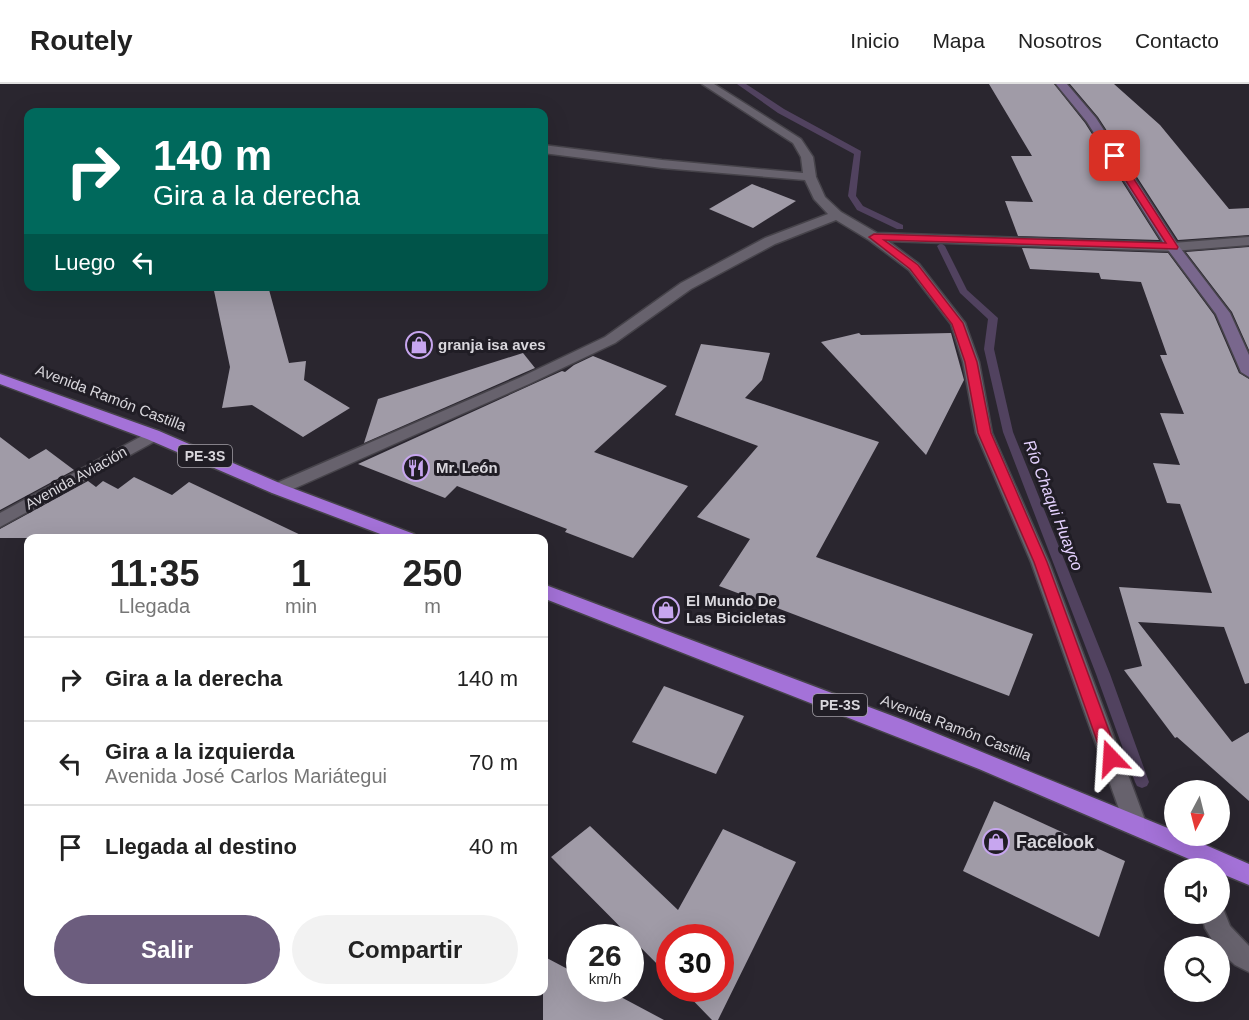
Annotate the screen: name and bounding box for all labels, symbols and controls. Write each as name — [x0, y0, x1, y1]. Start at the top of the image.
text: Routely — [30, 25, 133, 56]
text: Inicio — [850, 29, 899, 52]
text: Mapa — [932, 29, 985, 52]
text: Nosotros — [1018, 29, 1102, 52]
text: Contacto — [1135, 29, 1219, 52]
pin — [1089, 130, 1140, 181]
icon: right — [54, 132, 132, 210]
text: 140 m — [153, 132, 272, 179]
icon: arrive — [1098, 139, 1131, 172]
text: Gira a la derecha — [153, 181, 360, 211]
icon: left — [127, 246, 160, 279]
text: Luego — [54, 250, 115, 275]
shop icon: granja isa aves — [404, 330, 434, 360]
place label: granja isa aves — [438, 336, 546, 353]
street label: Avenida Ramón Castilla — [34, 361, 189, 434]
water label: Río Chaqui Huayco — [1021, 437, 1086, 573]
street label: Avenida Aviación — [22, 443, 130, 513]
road number: PE-3S — [178, 445, 232, 467]
restaurant icon: Mr. León — [401, 453, 431, 483]
place label: Mr. León — [436, 459, 498, 476]
text: 11:35 — [109, 553, 199, 594]
text: 1 — [291, 553, 311, 594]
text: 250 — [403, 553, 463, 594]
place label: El Mundo De Las Bicicletas — [686, 592, 786, 626]
text: Llegada — [119, 595, 190, 617]
text: min — [285, 595, 317, 617]
text: m — [424, 595, 441, 617]
shop icon: El Mundo De Las Bicicletas — [651, 595, 681, 625]
icon: right — [54, 663, 87, 696]
text: Gira a la derecha — [105, 666, 282, 691]
text: 140 m — [457, 666, 518, 691]
street label: Avenida Ramón Castilla — [879, 691, 1034, 764]
road number: PE-3S — [813, 694, 867, 716]
position arrow — [1079, 726, 1143, 790]
text: Gira a la izquierda — [105, 739, 295, 764]
icon: left — [54, 747, 87, 780]
text: 70 m — [469, 750, 518, 775]
text: Avenida José Carlos Mariátegui — [105, 765, 387, 787]
north arrow — [1164, 780, 1230, 846]
map controls — [1164, 780, 1230, 1002]
shop icon: Facelook — [981, 827, 1011, 857]
icon: arrive — [54, 831, 87, 864]
place label: Facelook — [1016, 832, 1095, 852]
text: Llegada al destino — [105, 834, 297, 859]
text: 40 m — [469, 834, 518, 859]
button: sound — [1164, 858, 1230, 924]
button: Salir — [54, 915, 280, 984]
button: Compartir — [292, 915, 518, 984]
speed limit sign: 30 — [656, 924, 734, 1002]
button: search — [1164, 936, 1230, 1002]
text: 26 — [588, 939, 622, 972]
text: km/h — [589, 970, 621, 987]

